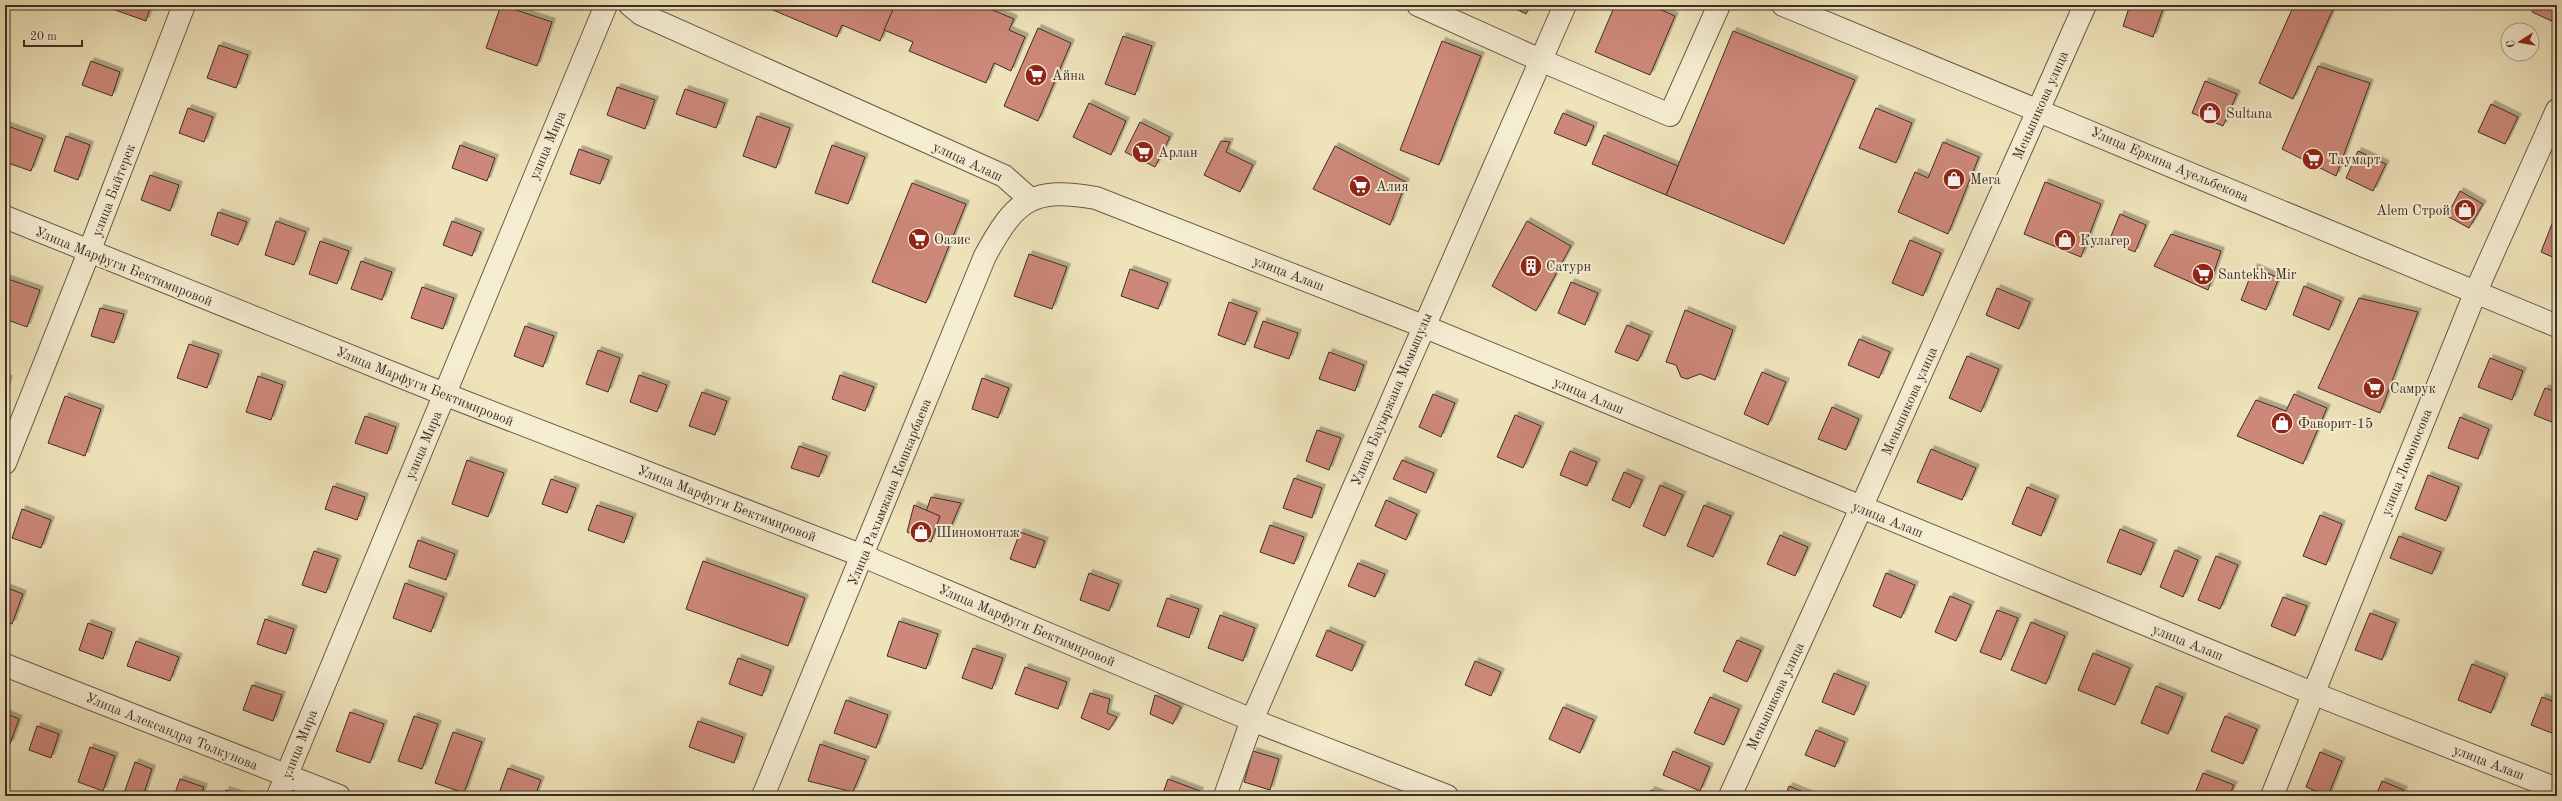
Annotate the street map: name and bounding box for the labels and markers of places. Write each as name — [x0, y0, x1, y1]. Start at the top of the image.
supermarket icon: Айна — [1023, 62, 1049, 88]
place label: Айна — [1052, 69, 1085, 83]
shop icon: Sultana — [2197, 100, 2223, 126]
place label: Sultana — [2226, 107, 2272, 121]
supermarket icon: Арлан — [1130, 139, 1156, 165]
place label: Арлан — [1158, 146, 1198, 160]
supermarket icon: Таумарт — [2300, 146, 2326, 172]
place label: Таумарт — [2328, 153, 2381, 167]
shop icon: Мега — [1941, 166, 1967, 192]
supermarket icon: Алия — [1347, 173, 1373, 199]
place label: Мега — [1970, 173, 2001, 187]
place label: Алия — [1376, 180, 1409, 194]
shop icon: Alem Строй — [2452, 197, 2478, 223]
place label: Alem Строй — [2376, 204, 2450, 218]
supermarket icon: Оазис — [906, 226, 932, 252]
shop icon: Кулагер — [2052, 227, 2078, 253]
place label: Оазис — [934, 233, 970, 247]
place label: Кулагер — [2080, 234, 2130, 248]
building icon: Сатурн — [1518, 253, 1544, 279]
place label: Сатурн — [1546, 260, 1592, 274]
supermarket icon: Santekh. Mir — [2190, 261, 2216, 287]
place label: Santekh. Mir — [2218, 268, 2297, 282]
supermarket icon: Самрук — [2361, 375, 2387, 401]
place label: Самрук — [2390, 382, 2436, 396]
shop icon: Фаворит-15 — [2269, 410, 2295, 436]
place label: Фаворит-15 — [2298, 417, 2373, 431]
shop icon: Шиномонтаж — [908, 519, 934, 545]
place label: Шиномонтаж — [936, 526, 1020, 540]

